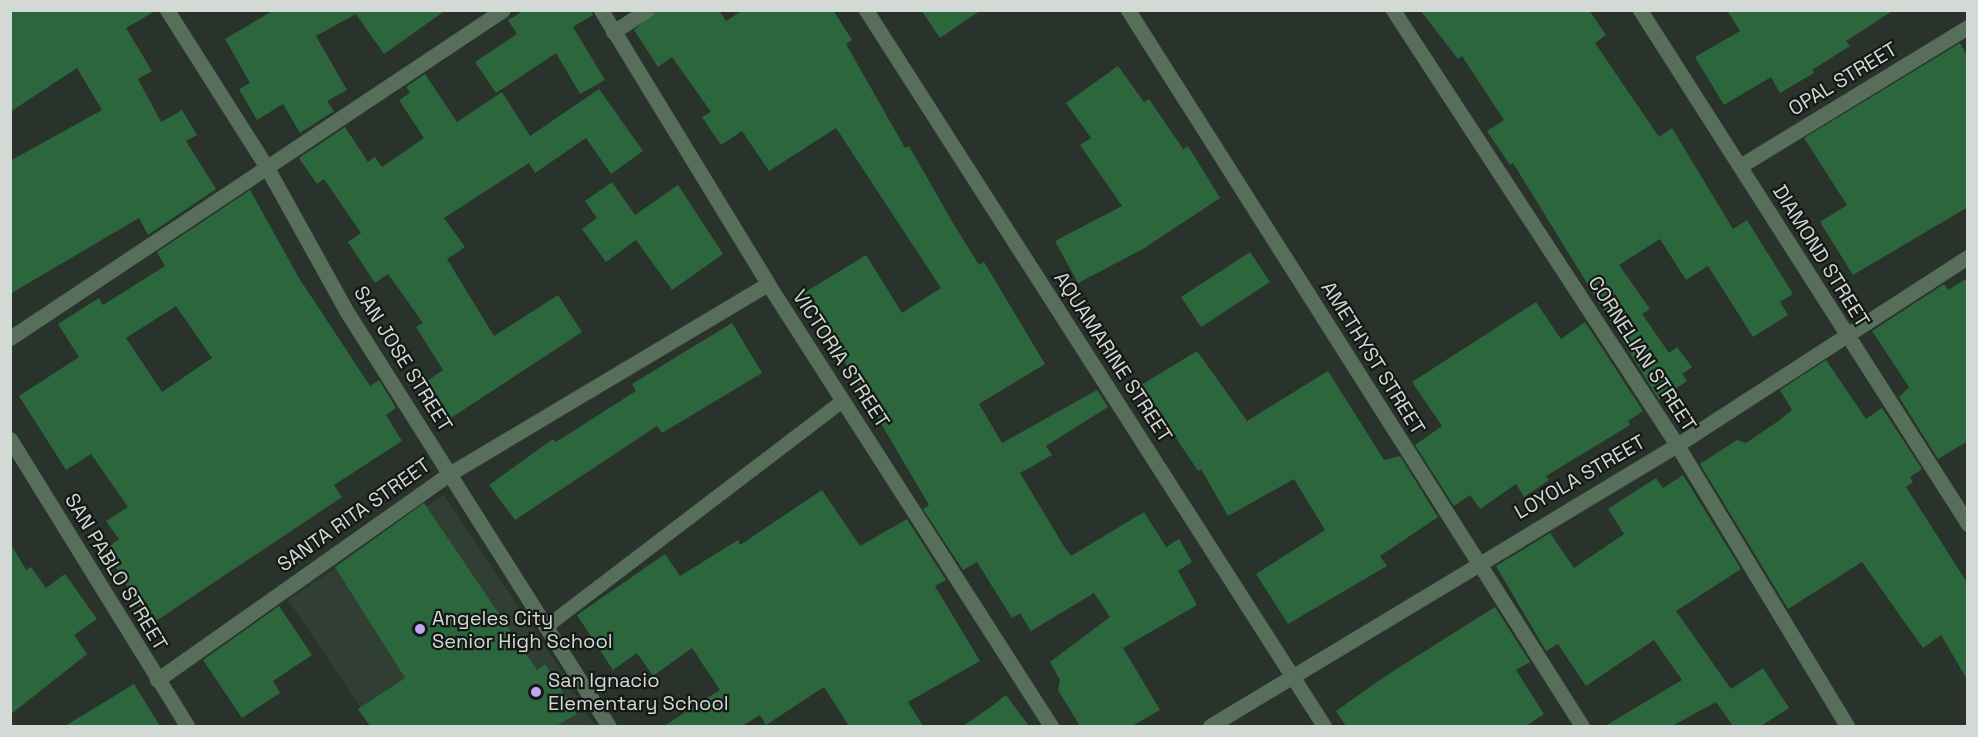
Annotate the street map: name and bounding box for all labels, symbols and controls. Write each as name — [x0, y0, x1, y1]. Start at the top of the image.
street label: OPAL STREET — [1784, 37, 1902, 121]
street label: DIAMOND STREET — [1768, 180, 1874, 332]
street label: AQUAMARINE STREET — [1049, 267, 1177, 447]
street label: CORNELIAN STREET — [1583, 272, 1701, 436]
street label: AMETHYST STREET — [1316, 277, 1430, 439]
street label: SAN JOSE STREET — [349, 282, 457, 436]
street label: VICTORIA STREET — [787, 285, 895, 433]
street label: LOYOLA STREET — [1510, 430, 1650, 524]
street label: SANTA RITA STREET — [273, 453, 435, 577]
street label: SAN PABLO STREET — [60, 489, 172, 655]
place label: Angeles City Senior High School — [432, 606, 613, 653]
marker: Angeles City Senior High School — [413, 622, 427, 636]
place label: San Ignacio Elementary School — [548, 668, 729, 715]
marker: San Ignacio Elementary School — [529, 685, 543, 699]

